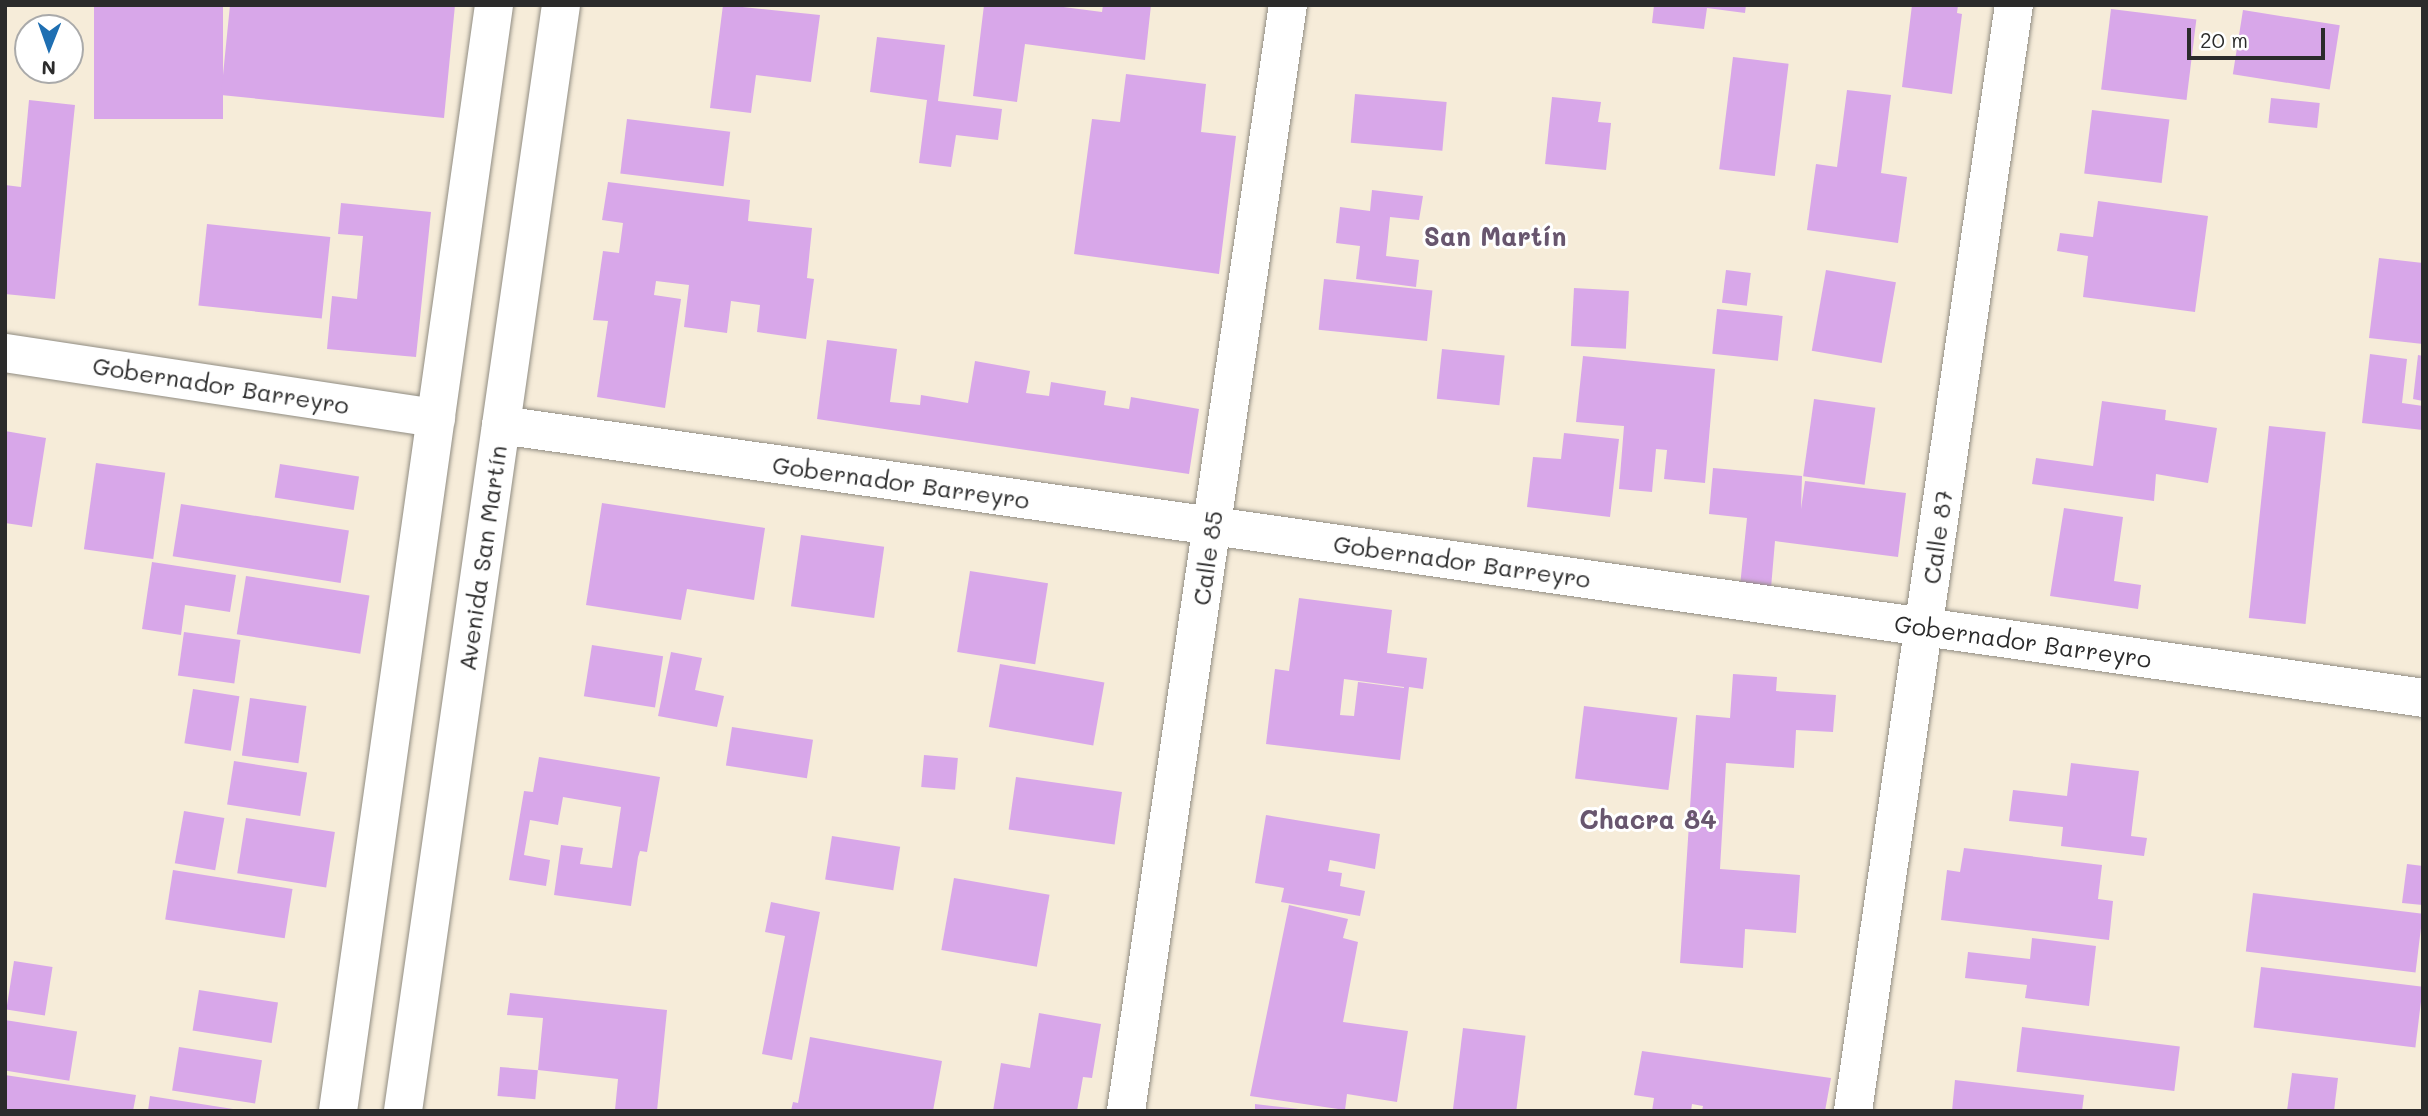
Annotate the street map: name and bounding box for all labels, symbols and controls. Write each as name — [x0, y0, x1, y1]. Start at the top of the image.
north arrow — [14, 14, 84, 84]
scale bar — [2190, 14, 2328, 58]
text: 20 m — [2200, 26, 2248, 53]
text: N — [41, 56, 56, 81]
district label: San Martín — [1424, 221, 1566, 253]
street label: Gobernador Barreyro — [91, 350, 351, 420]
street label: Avenida San Martín — [452, 443, 512, 673]
street label: Gobernador Barreyro — [771, 450, 1031, 514]
street label: Calle 87 — [1916, 488, 1958, 586]
street label: Calle 85 — [1186, 509, 1228, 607]
street label: Gobernador Barreyro — [1332, 529, 1592, 593]
street label: Gobernador Barreyro — [1893, 609, 2153, 673]
district label: Chacra 84 — [1579, 804, 1717, 836]

